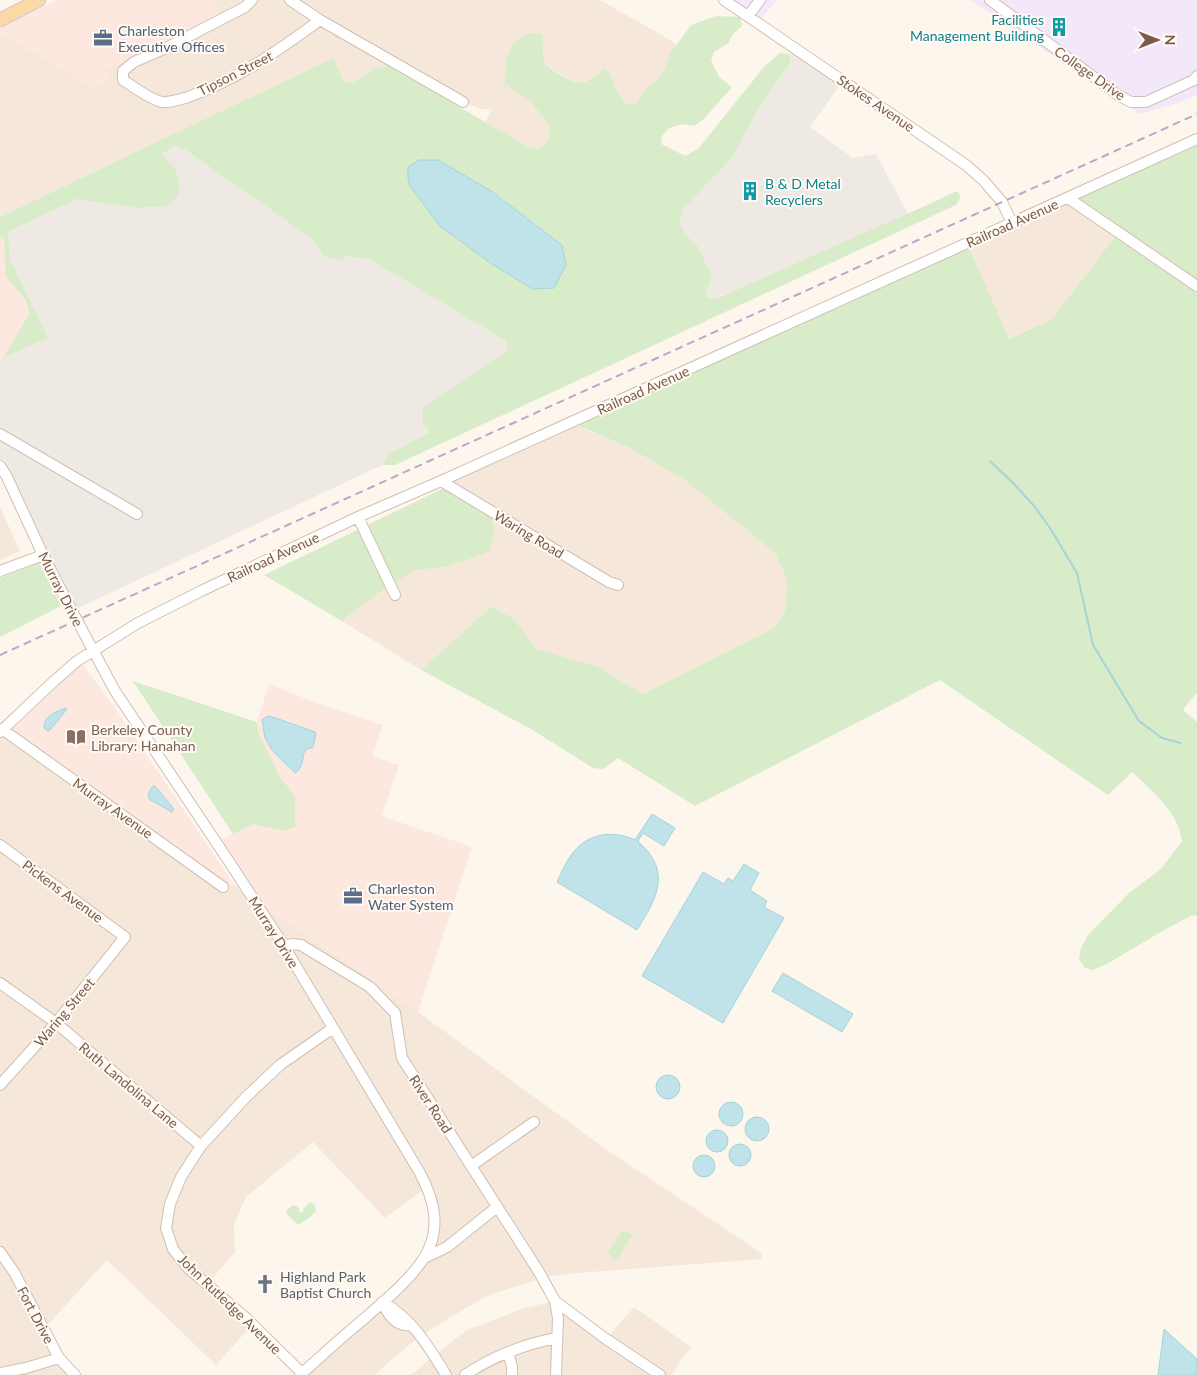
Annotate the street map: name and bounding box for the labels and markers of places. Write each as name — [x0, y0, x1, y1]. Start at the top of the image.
place label: Facilities Management Building — [910, 11, 1044, 44]
building icon: Facilities Management Building — [1048, 16, 1070, 38]
place label: Charleston Executive Offices — [118, 22, 225, 55]
office icon: Charleston Executive Offices — [92, 27, 114, 49]
place label: B & D Metal Recyclers — [765, 175, 841, 208]
building icon: B & D Metal Recyclers — [739, 180, 761, 202]
place label: Berkeley County Library: Hanahan — [91, 721, 196, 754]
library icon: Berkeley County Library: Hanahan — [65, 726, 87, 748]
place label: Charleston Water System — [368, 880, 454, 913]
office icon: Charleston Water System — [342, 885, 364, 907]
place label: Highland Park Baptist Church — [280, 1268, 371, 1301]
church icon: Highland Park Baptist Church — [254, 1273, 276, 1295]

